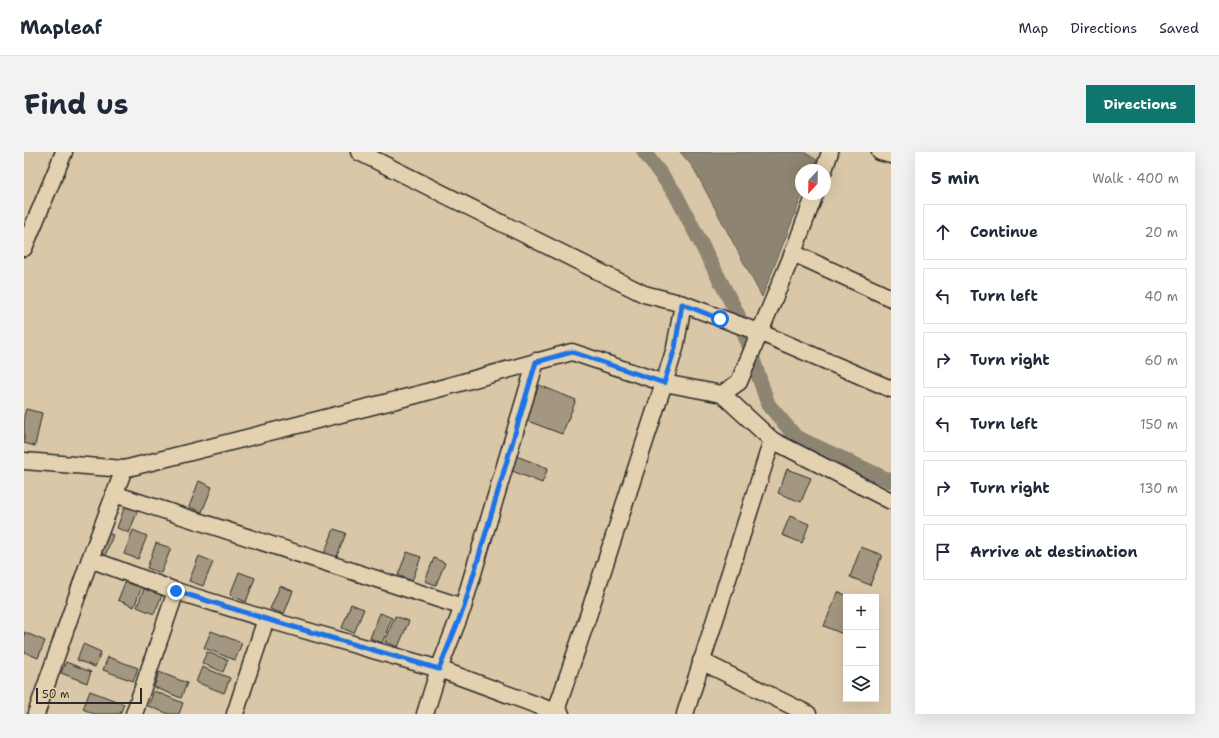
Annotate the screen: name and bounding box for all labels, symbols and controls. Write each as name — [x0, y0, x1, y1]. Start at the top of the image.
text: Mapleaf — [20, 15, 102, 40]
text: Map — [1019, 19, 1049, 37]
text: Directions — [1071, 19, 1137, 37]
text: Saved — [1159, 19, 1199, 37]
text: Find us — [24, 85, 129, 123]
button: Directions — [1086, 85, 1195, 123]
north arrow — [795, 164, 831, 200]
text: 5 min — [931, 167, 979, 189]
text: Walk · 400 m — [1092, 170, 1179, 187]
icon: ahead — [932, 221, 954, 243]
text: Continue — [970, 222, 1038, 242]
text: 20 m — [1145, 224, 1178, 241]
icon: left — [932, 285, 954, 307]
text: Turn left — [970, 286, 1038, 306]
text: 40 m — [1144, 288, 1178, 305]
route start — [711, 310, 729, 328]
icon: right — [932, 349, 954, 371]
text: Turn right — [970, 350, 1050, 370]
text: 60 m — [1145, 352, 1178, 369]
icon: left — [932, 413, 954, 435]
text: Turn left — [970, 414, 1038, 434]
text: 150 m — [1140, 416, 1178, 433]
icon: right — [932, 477, 954, 499]
text: Turn right — [970, 478, 1050, 498]
text: 130 m — [1140, 480, 1178, 497]
icon: arrive — [932, 541, 954, 563]
text: Arrive at destination — [970, 542, 1138, 562]
route end — [167, 582, 185, 600]
map controls — [843, 594, 879, 702]
button: + — [843, 594, 879, 630]
button: − — [843, 630, 879, 666]
button: layers — [843, 666, 879, 702]
scale bar — [36, 686, 142, 705]
text: 50 m — [42, 687, 70, 702]

